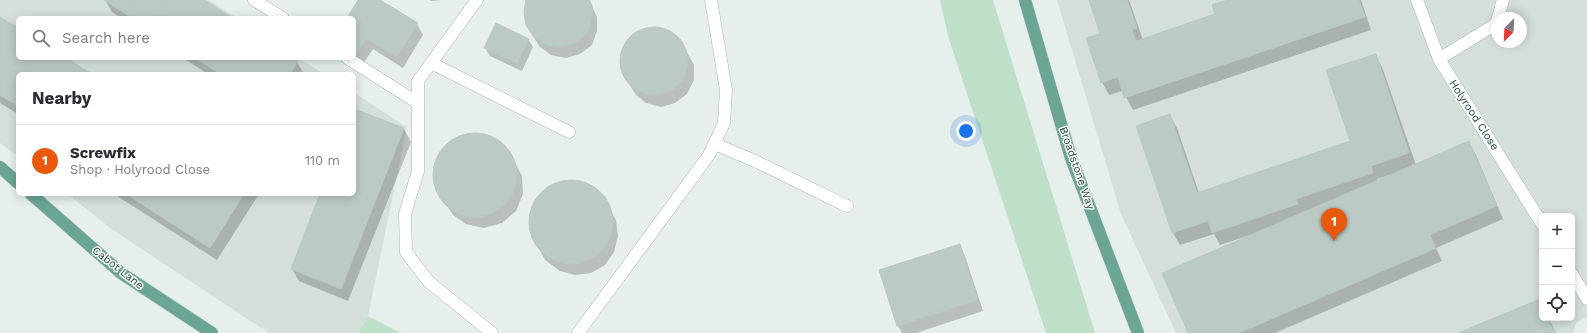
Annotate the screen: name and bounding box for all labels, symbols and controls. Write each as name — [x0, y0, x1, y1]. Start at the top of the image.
north arrow — [1491, 12, 1527, 48]
search box — [16, 16, 356, 60]
icon: search — [30, 27, 52, 49]
text: Search here — [62, 29, 150, 47]
street label: Holyrood Close — [1446, 77, 1502, 153]
text: Nearby — [32, 88, 91, 108]
your location — [956, 121, 976, 141]
street label: Broadstone Way — [1057, 125, 1097, 211]
text: Screwfix — [70, 144, 136, 162]
text: 1 — [42, 153, 48, 168]
text: 110 m — [305, 153, 340, 168]
text: Shop · Holyrood Close — [70, 162, 210, 177]
pin: 1 — [1321, 208, 1347, 241]
map controls — [1539, 213, 1575, 321]
button: + — [1539, 213, 1575, 249]
street label: Cabot Lane — [90, 244, 146, 292]
button: − — [1539, 249, 1575, 285]
button: locate — [1539, 285, 1575, 321]

